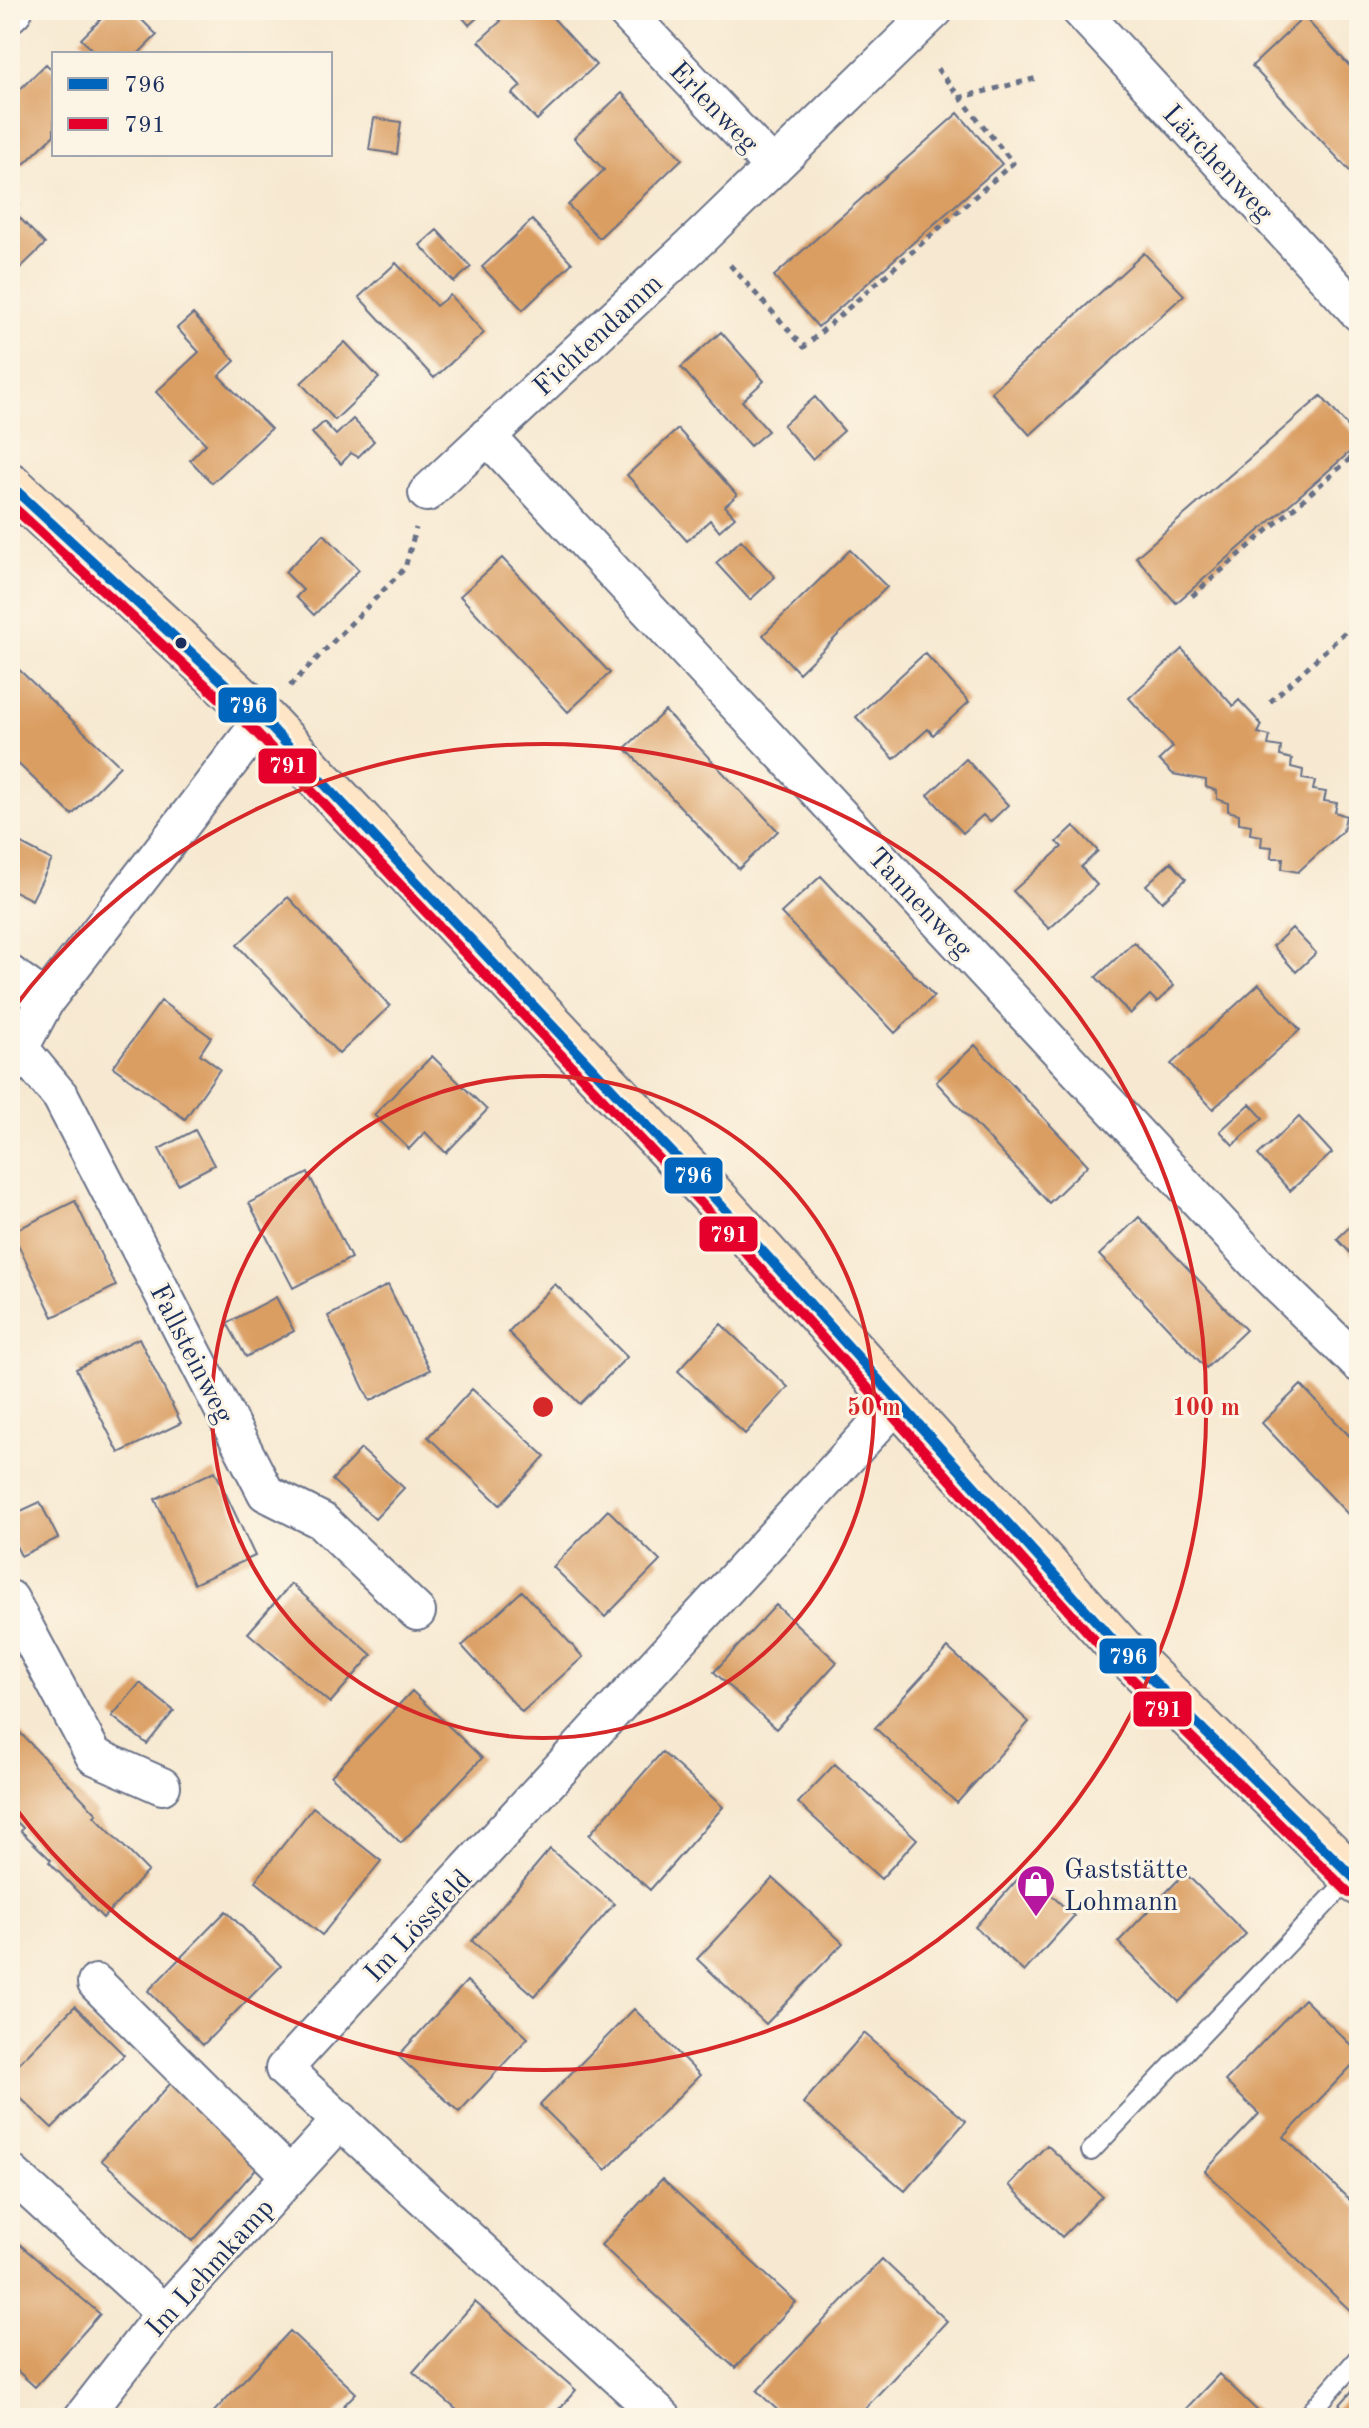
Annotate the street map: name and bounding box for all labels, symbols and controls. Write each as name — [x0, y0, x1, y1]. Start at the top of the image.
legend — [52, 52, 332, 156]
street label: Erlenweg — [663, 57, 763, 159]
text: 796 — [124, 74, 166, 98]
street label: Lärchenweg — [1156, 100, 1277, 228]
text: 791 — [124, 114, 166, 138]
street label: Fichtendamm — [529, 270, 669, 403]
unlabelled marker — [173, 635, 189, 651]
line badge: 796 — [217, 686, 278, 724]
text: 796 — [229, 696, 267, 718]
line badge: 791 — [257, 747, 318, 785]
text: 791 — [269, 756, 307, 778]
street label: Tannenweg — [861, 844, 976, 964]
line badge: 796 — [663, 1156, 724, 1195]
text: 796 — [674, 1166, 712, 1188]
line badge: 791 — [698, 1215, 759, 1253]
text: 791 — [710, 1225, 748, 1247]
street label: Fallsteinweg — [143, 1280, 237, 1428]
centre of rings — [529, 1393, 557, 1421]
text: 50 m — [847, 1396, 901, 1421]
text: 100 m — [1172, 1397, 1240, 1421]
line badge: 796 — [1098, 1637, 1158, 1675]
text: 796 — [1109, 1647, 1147, 1669]
line badge: 791 — [1132, 1690, 1193, 1728]
text: 791 — [1144, 1700, 1182, 1722]
place label: Gaststätte Lohmann — [1064, 1857, 1188, 1917]
shop icon: Gaststätte Lohmann — [1015, 1863, 1057, 1918]
street label: Im Lössfeld — [360, 1865, 478, 1989]
street label: Im Lehmkamp — [142, 2194, 280, 2344]

